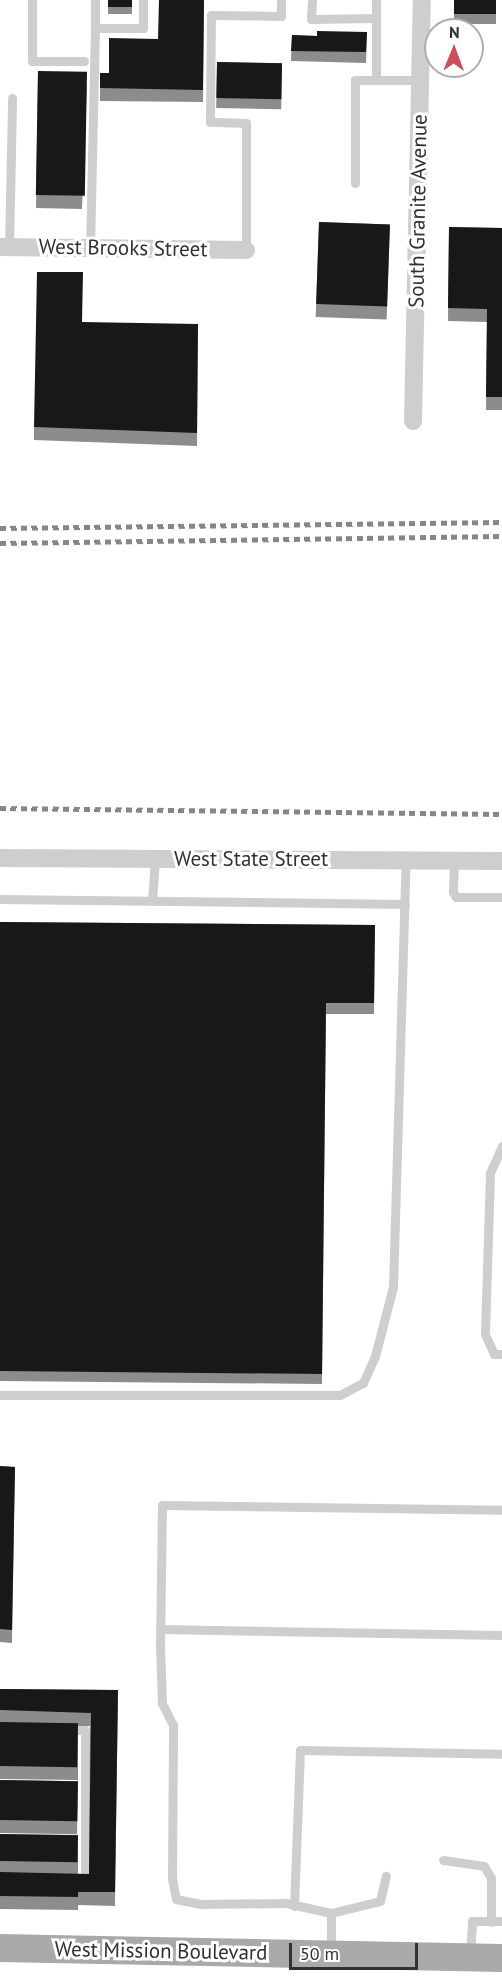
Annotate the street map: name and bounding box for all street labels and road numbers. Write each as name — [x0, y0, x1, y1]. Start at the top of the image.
street label: South Granite Avenue — [404, 114, 432, 308]
street label: West Brooks Street — [38, 234, 208, 262]
street label: West State Street — [174, 846, 328, 872]
street label: West Mission Boulevard — [54, 1937, 268, 1965]

